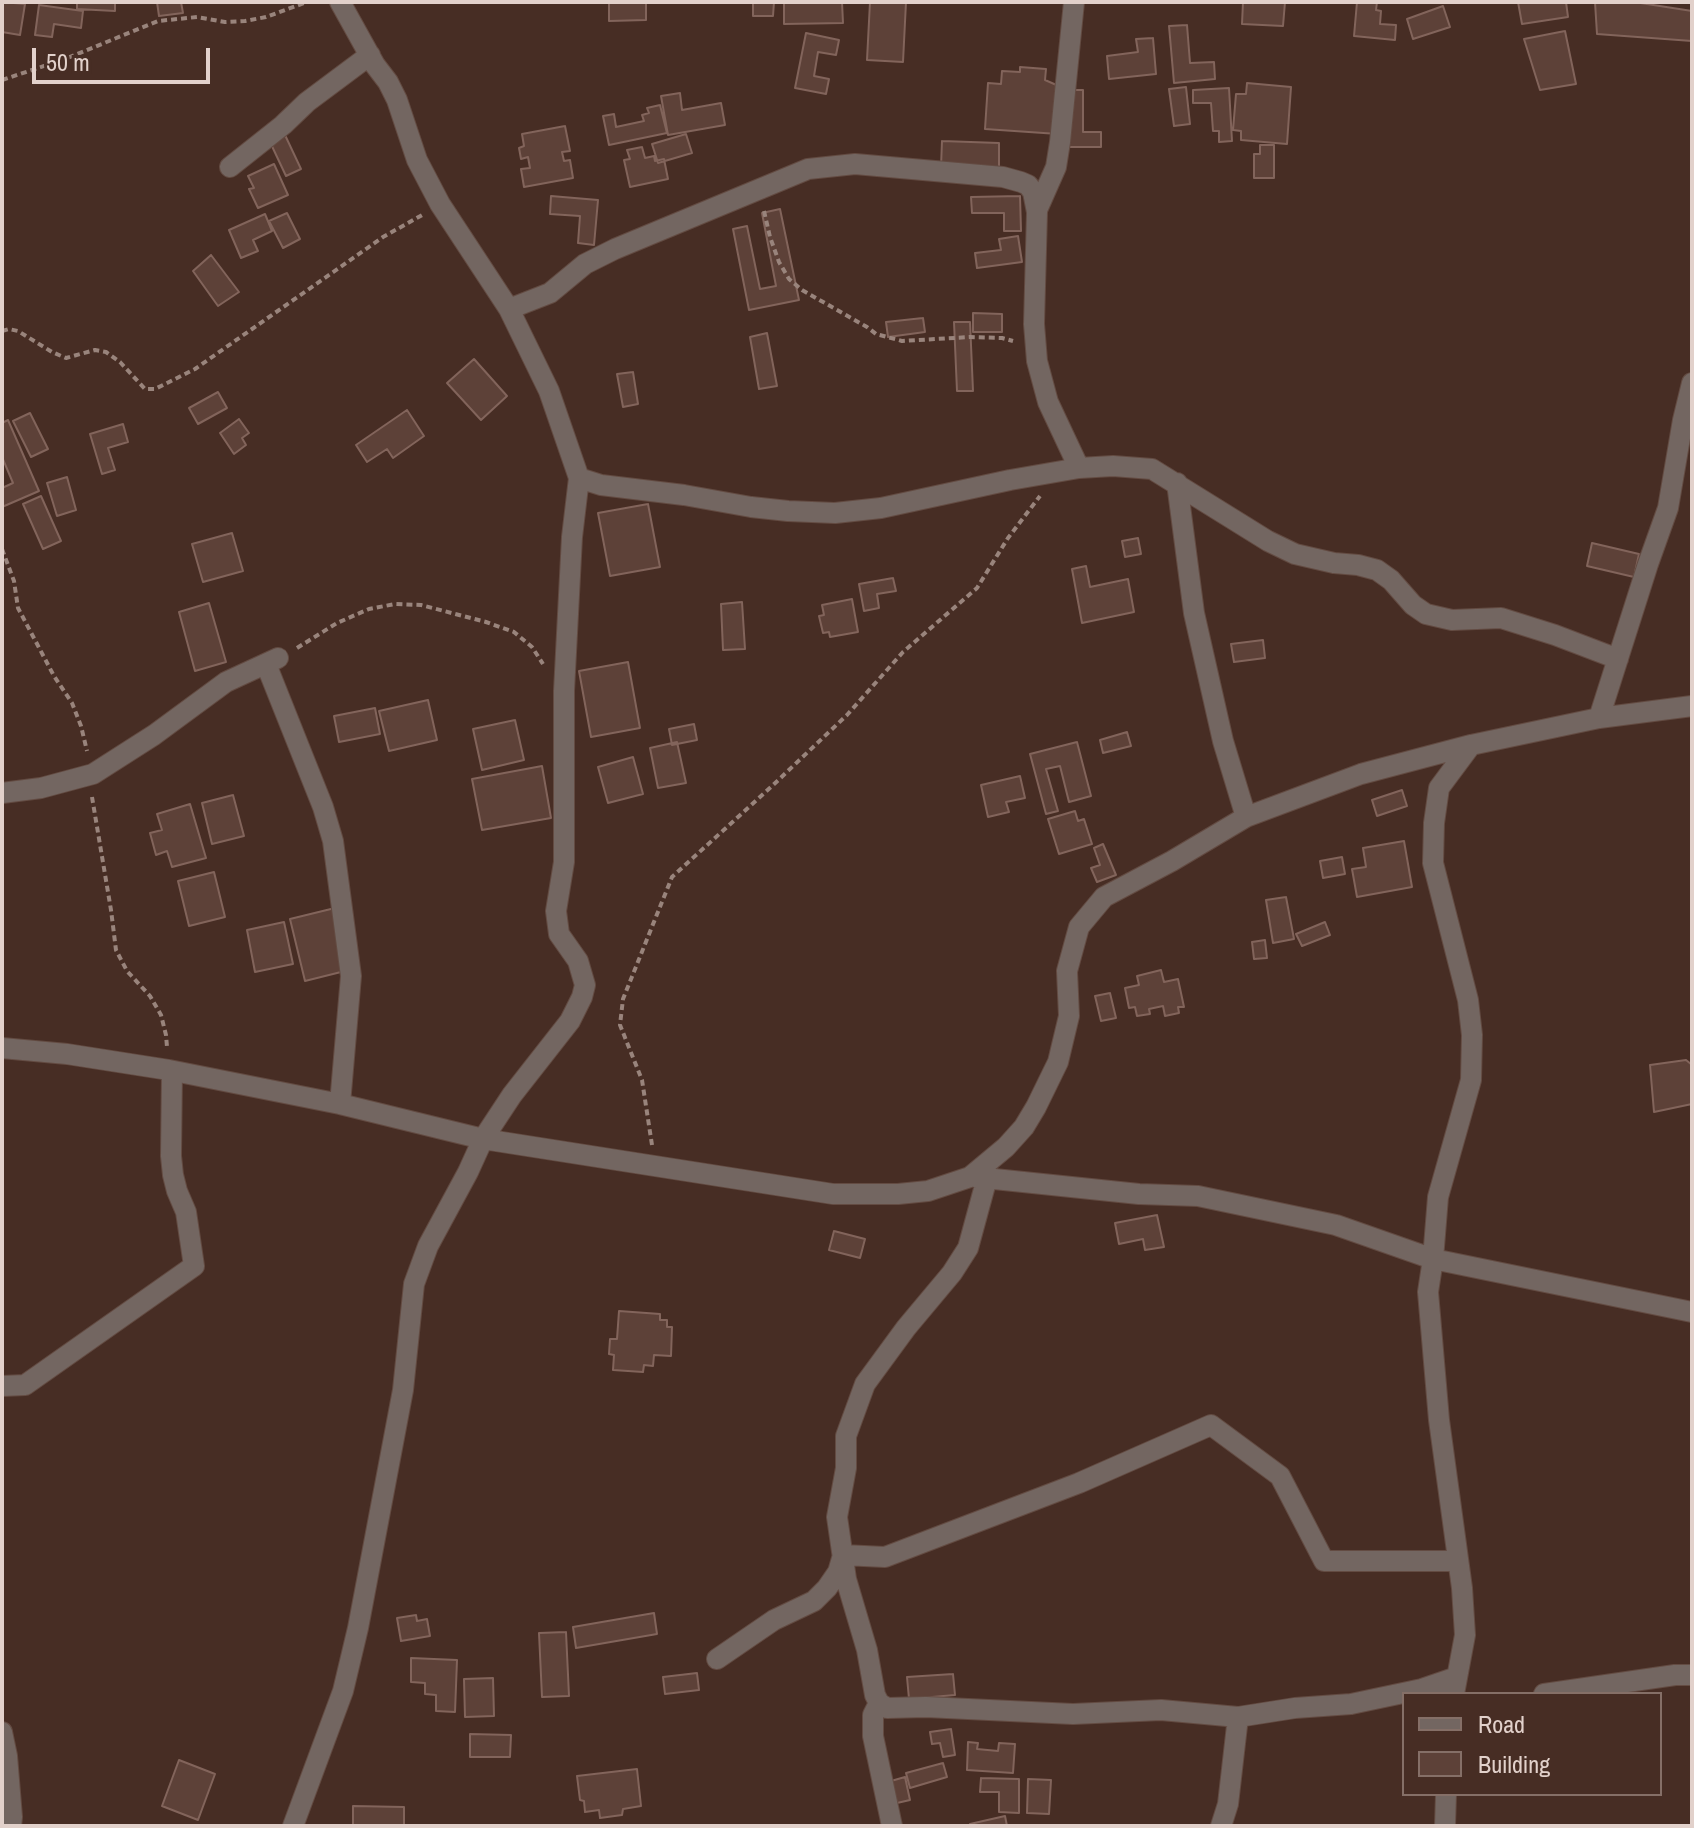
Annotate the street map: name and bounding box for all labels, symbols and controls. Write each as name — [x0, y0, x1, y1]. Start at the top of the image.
scale bar — [36, 32, 214, 82]
text: 50 m — [46, 46, 90, 78]
legend — [1402, 1692, 1662, 1796]
text: Road — [1478, 1708, 1525, 1740]
text: Building — [1478, 1748, 1550, 1780]

